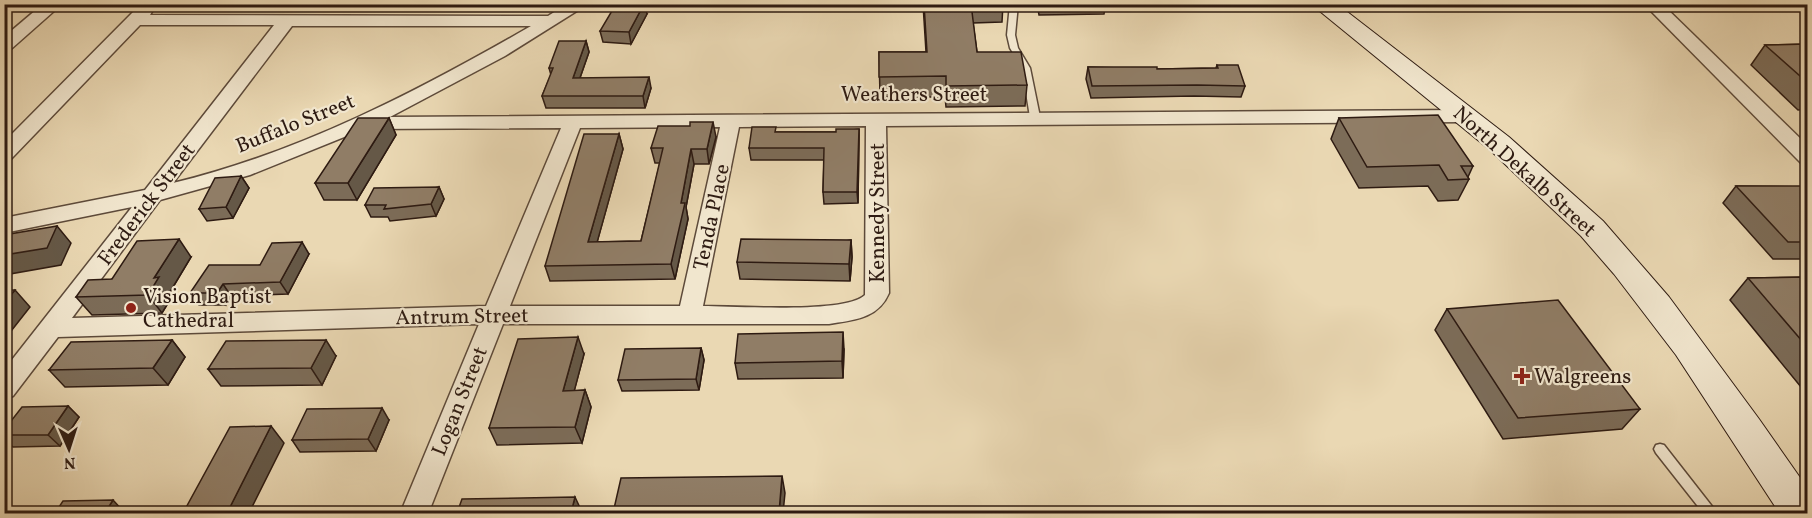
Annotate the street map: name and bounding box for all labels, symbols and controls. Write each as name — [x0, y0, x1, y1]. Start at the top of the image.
street label: Weathers Street — [841, 81, 987, 110]
street label: Buffalo Street — [232, 87, 359, 161]
street label: North Dekalb Street — [1446, 100, 1602, 244]
street label: Frederick Street — [92, 138, 203, 272]
street label: Kennedy Street — [864, 143, 893, 283]
street label: Tenda Place — [687, 161, 738, 273]
place label: Vision Baptist Cathedral — [143, 283, 272, 336]
marker: Vision Baptist Cathedral — [124, 301, 138, 315]
street label: Antrum Street — [395, 302, 529, 333]
street label: Logan Street — [425, 342, 496, 461]
place label: Walgreens — [1534, 363, 1631, 392]
marker: Walgreens — [1515, 369, 1529, 383]
north arrow — [39, 419, 99, 479]
text: N — [63, 451, 76, 473]

